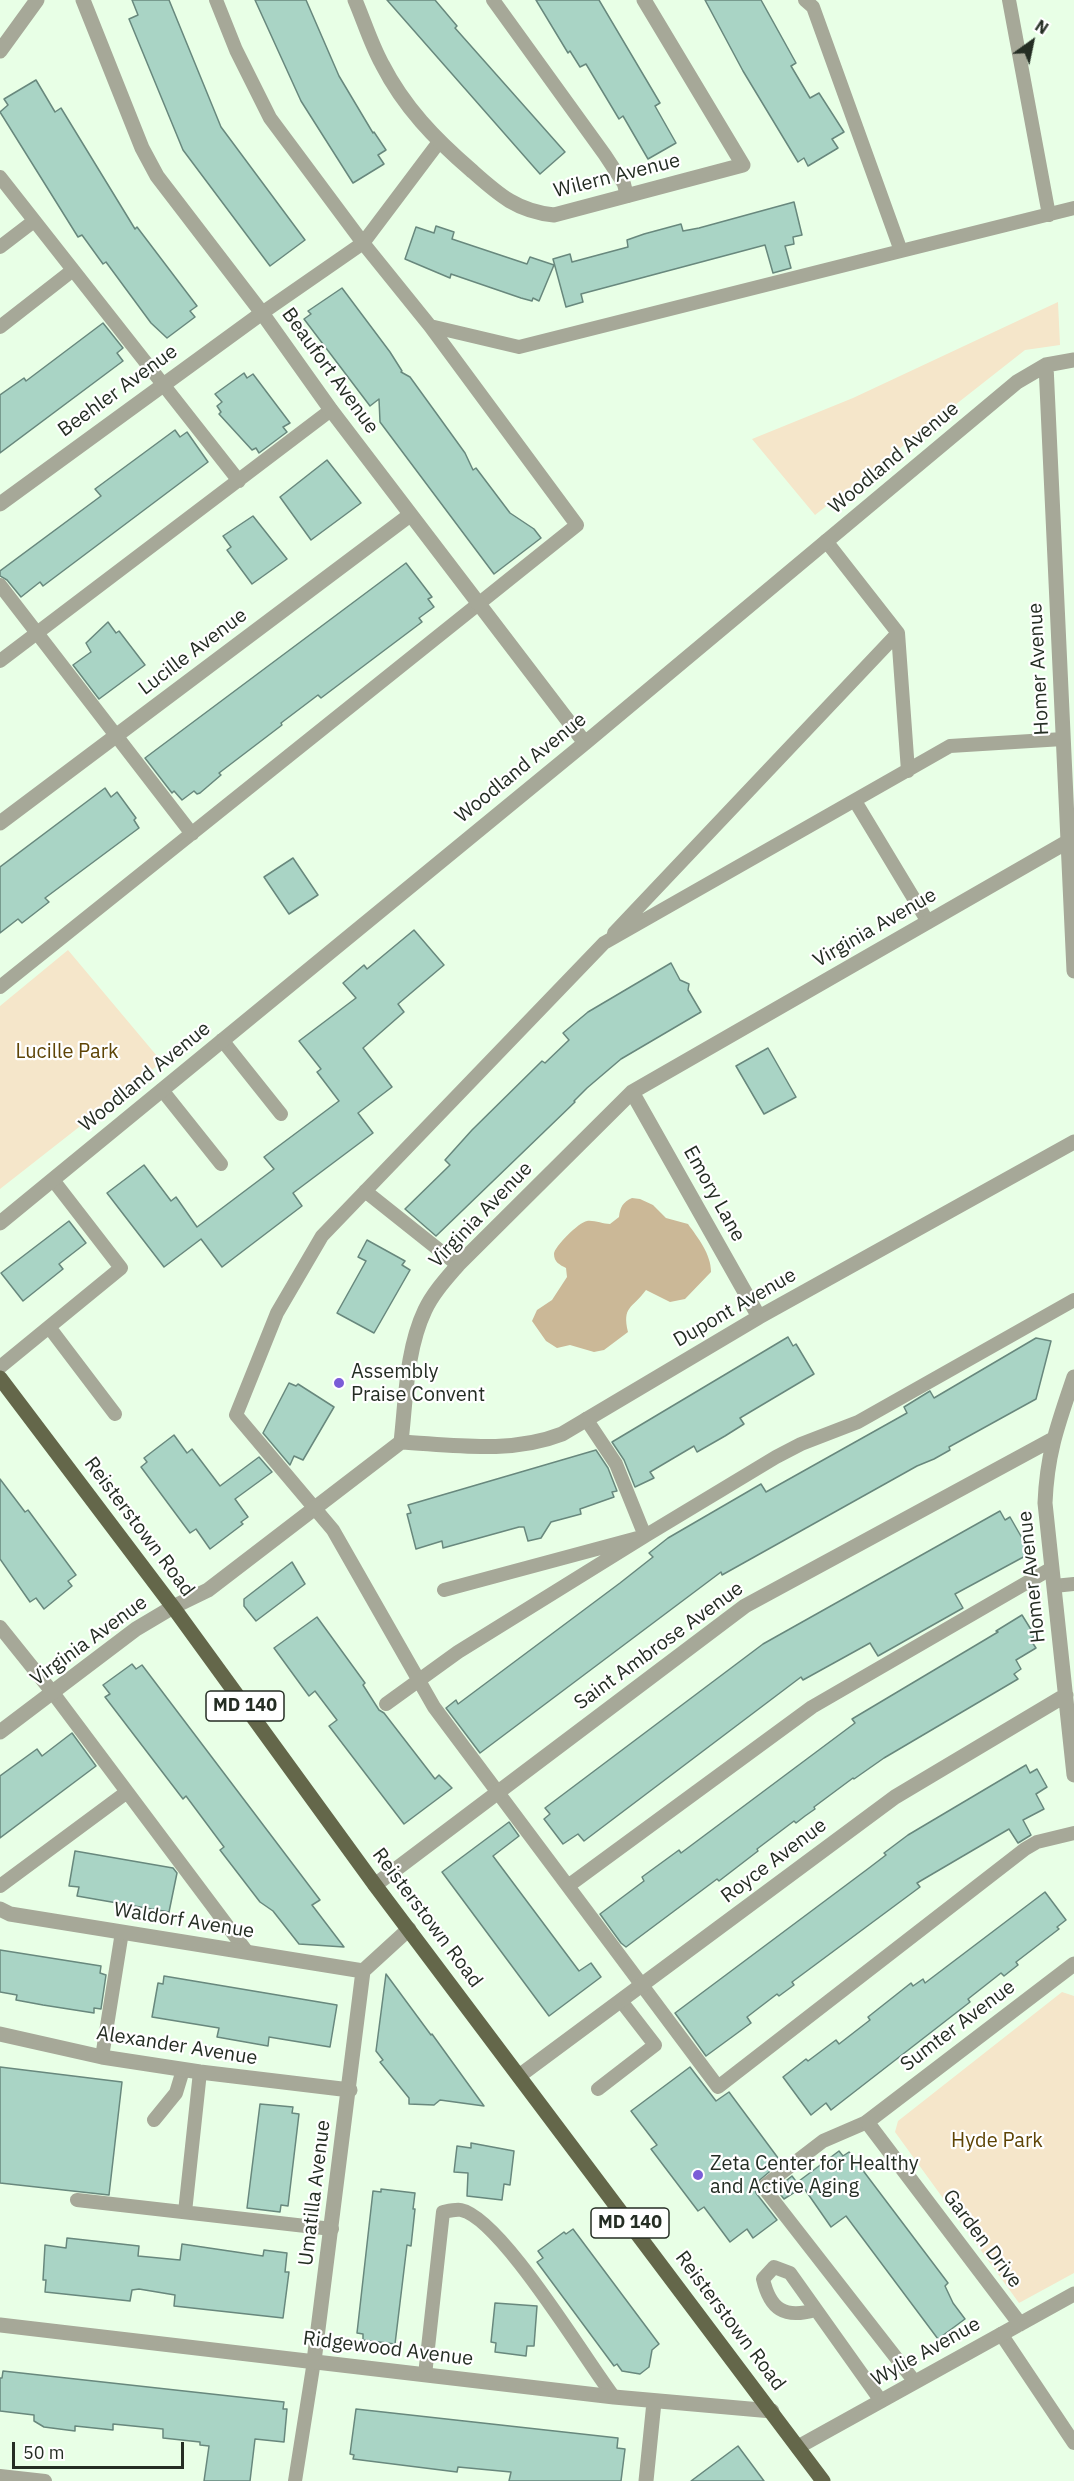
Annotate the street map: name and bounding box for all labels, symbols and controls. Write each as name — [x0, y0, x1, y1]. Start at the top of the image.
north arrow — [1002, 12, 1062, 72]
text: N — [1031, 15, 1052, 38]
street label: Wilern Avenue — [551, 149, 683, 203]
street label: Beaufort Avenue — [276, 303, 384, 439]
street label: Beehler Avenue — [54, 340, 182, 442]
street label: Woodland Avenue — [824, 397, 964, 519]
street label: Homer Avenue — [1024, 602, 1054, 736]
street label: Lucille Avenue — [134, 603, 252, 701]
street label: Woodland Avenue — [450, 708, 592, 828]
street label: Virginia Avenue — [809, 883, 941, 973]
street label: Woodland Avenue — [74, 1017, 216, 1137]
park label: Lucille Park — [15, 1040, 119, 1064]
street label: Emory Lane — [678, 1142, 750, 1246]
street label: Virginia Avenue — [424, 1157, 538, 1273]
street label: Dupont Avenue — [669, 1263, 801, 1353]
place label: Assembly Praise Convent — [351, 1360, 485, 1407]
marker: Assembly Praise Convent — [332, 1376, 346, 1390]
street label: Reisterstown Road — [79, 1453, 199, 1601]
street label: Homer Avenue — [1013, 1510, 1051, 1644]
street label: Saint Ambrose Avenue — [570, 1577, 748, 1715]
street label: Virginia Avenue — [26, 1591, 152, 1691]
road number: MD 140 — [206, 1691, 284, 1721]
street label: Royce Avenue — [717, 1814, 831, 1908]
street label: Reisterstown Road — [367, 1844, 487, 1992]
street label: Waldorf Avenue — [112, 1898, 256, 1944]
street label: Sumter Avenue — [896, 1975, 1020, 2077]
street label: Alexander Avenue — [95, 2021, 259, 2071]
street label: Umatilla Avenue — [294, 2119, 336, 2267]
park label: Hyde Park — [951, 2129, 1043, 2153]
place label: Zeta Center for Healthy and Active Aging — [710, 2152, 919, 2199]
marker: Zeta Center for Healthy and Active Aging — [691, 2168, 705, 2182]
street label: Garden Drive — [937, 2185, 1027, 2293]
road number: MD 140 — [591, 2208, 669, 2238]
street label: Reisterstown Road — [670, 2247, 790, 2395]
street label: Wylie Avenue — [867, 2312, 985, 2392]
street label: Ridgewood Avenue — [301, 2327, 475, 2371]
scale bar — [15, 2430, 188, 2468]
text: 50 m — [23, 2441, 65, 2464]

